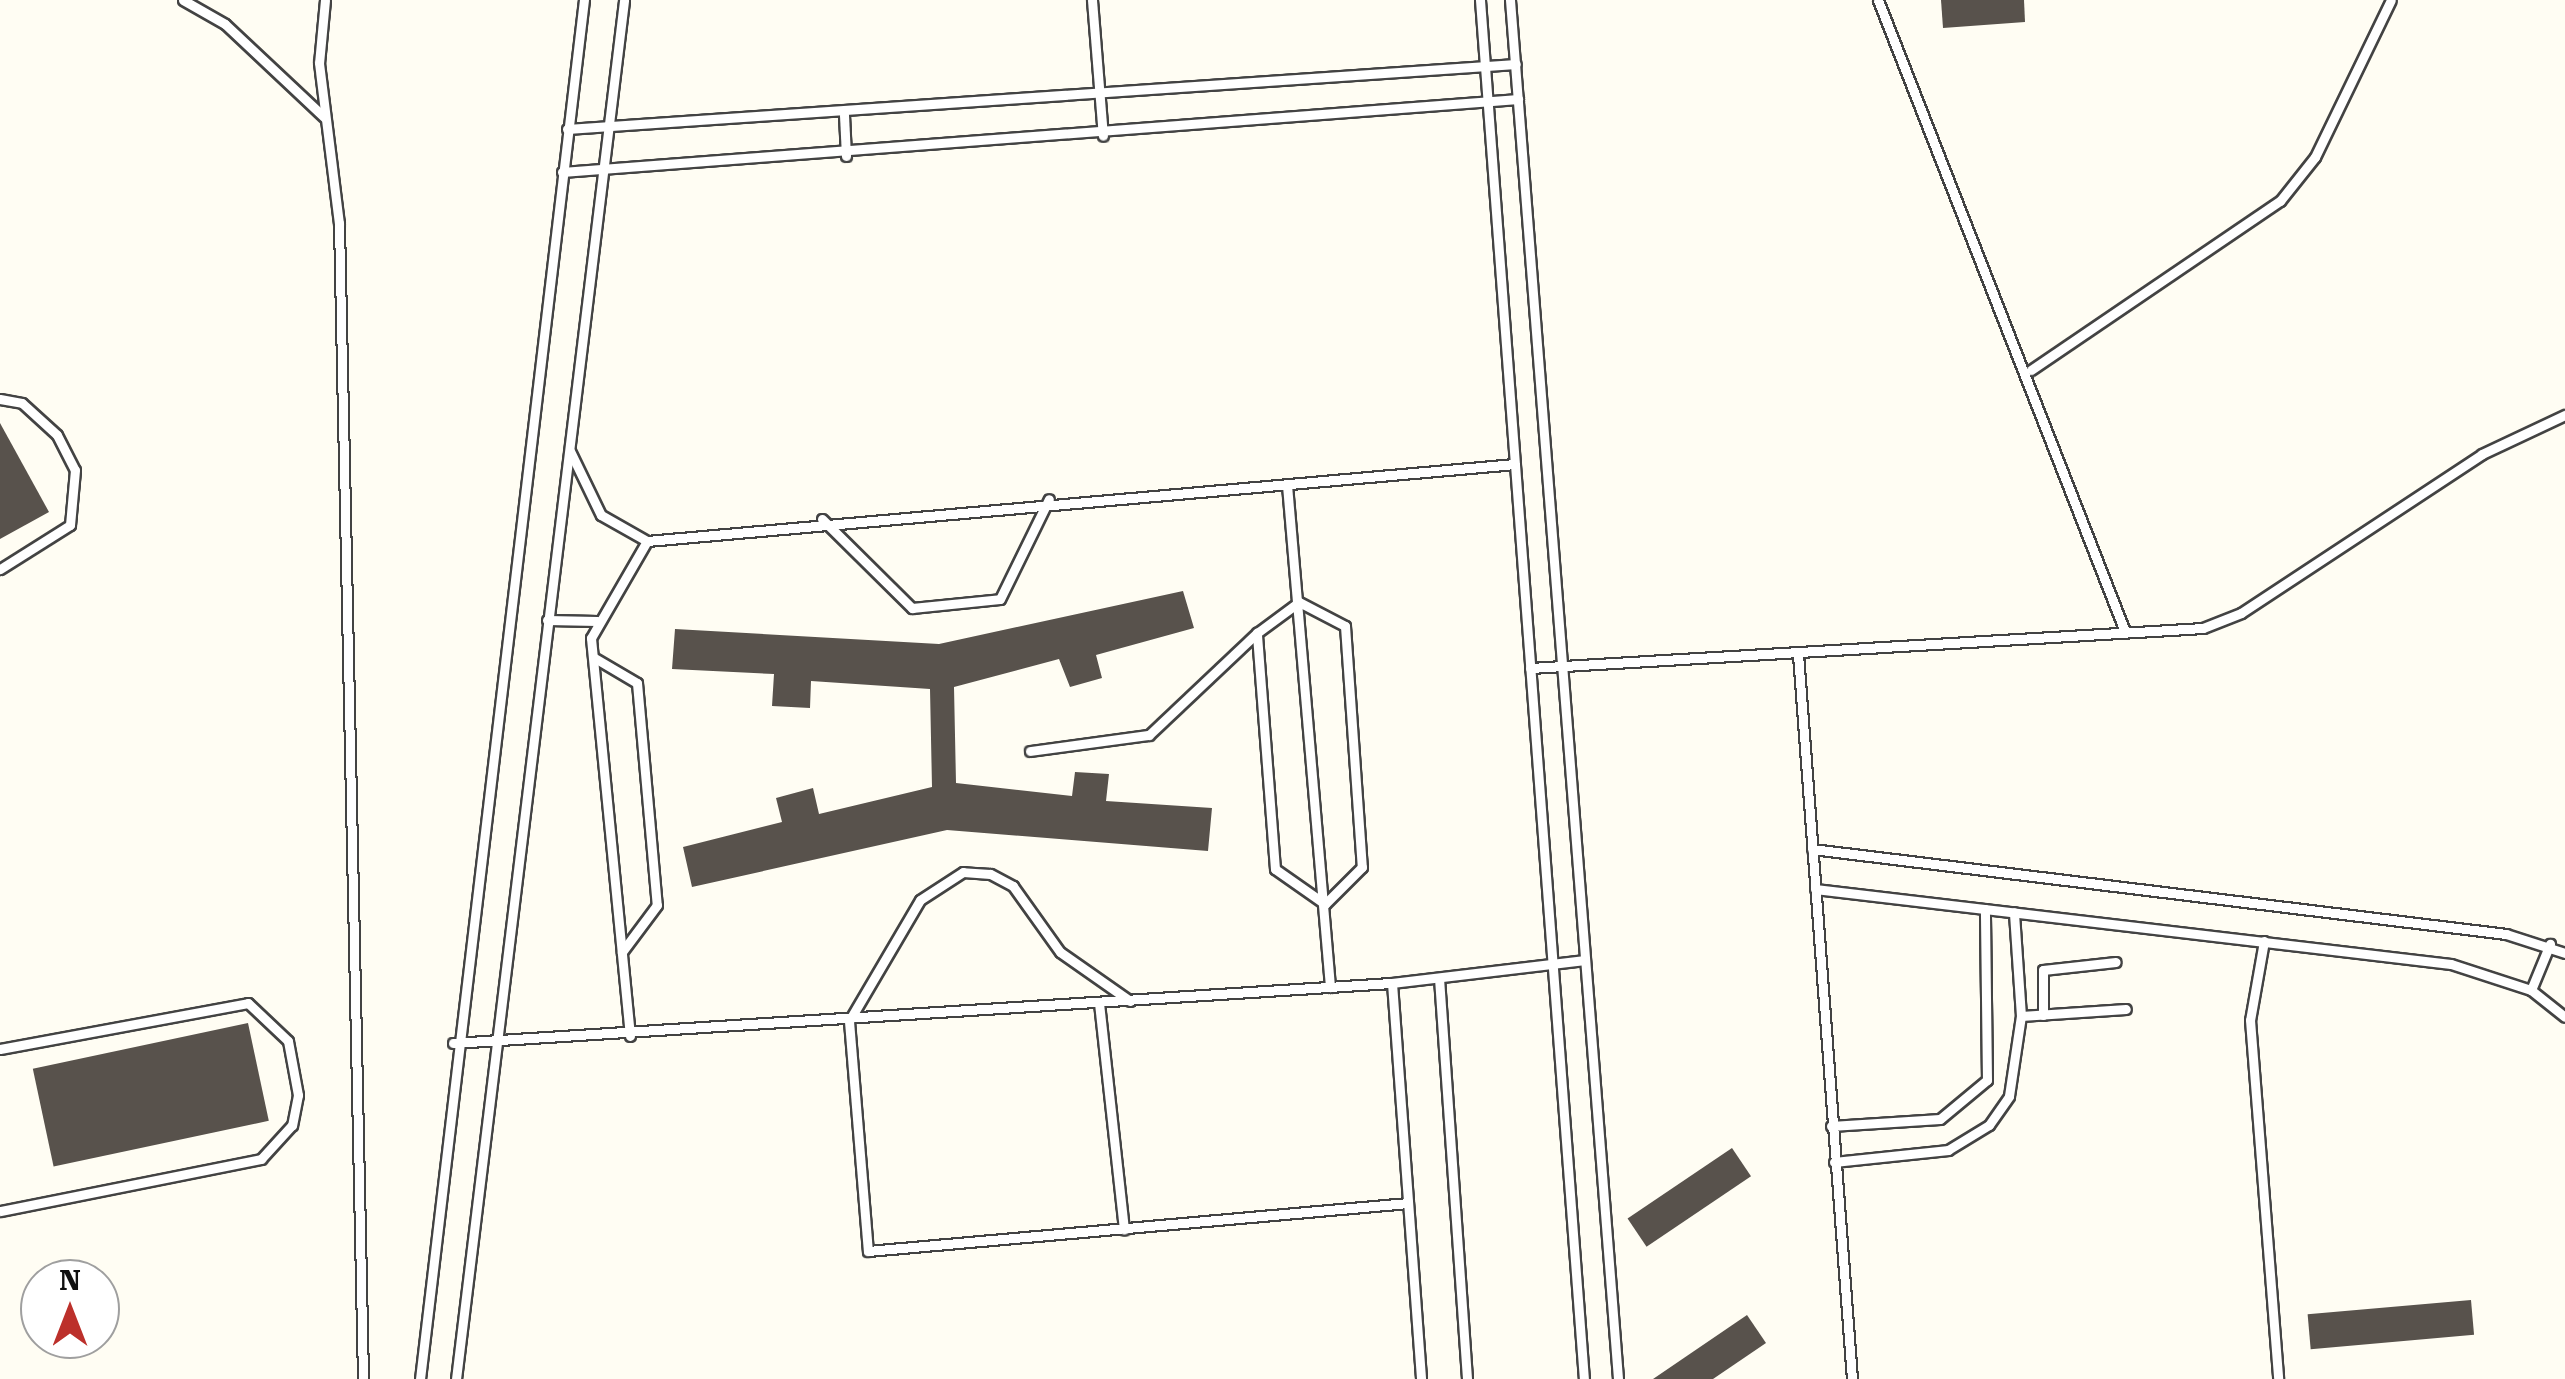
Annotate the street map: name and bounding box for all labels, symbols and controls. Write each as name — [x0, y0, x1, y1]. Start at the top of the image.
north arrow — [20, 1259, 120, 1359]
text: N — [59, 1264, 81, 1297]

